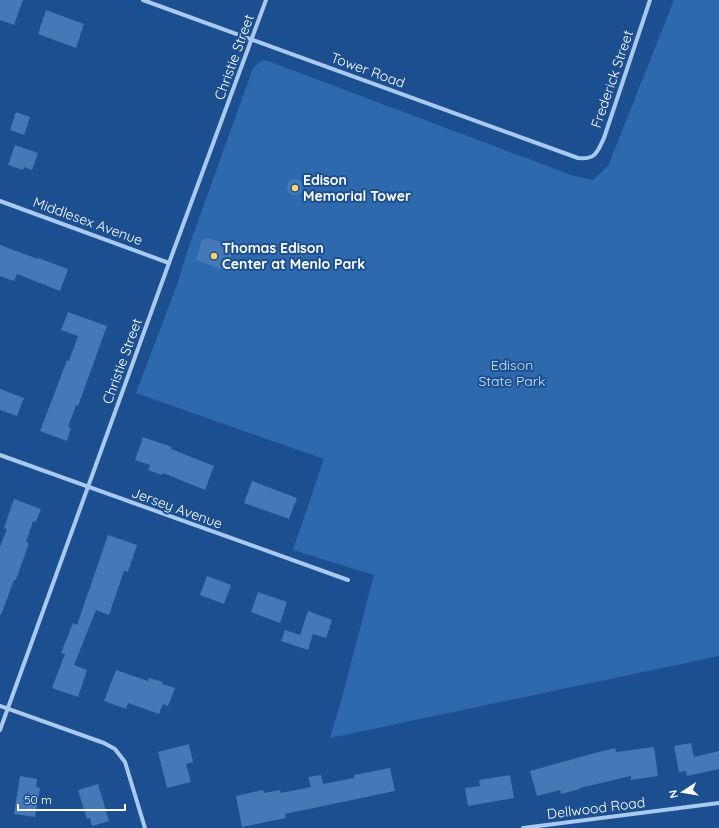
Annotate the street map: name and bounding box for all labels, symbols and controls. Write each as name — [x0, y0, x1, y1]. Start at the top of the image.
street label: Christie Street — [210, 12, 258, 102]
street label: Frederick Street — [587, 27, 637, 130]
street label: Tower Road — [328, 48, 408, 92]
place label: Edison Memorial Tower — [303, 171, 411, 205]
marker: Edison Memorial Tower — [290, 183, 300, 193]
street label: Middlesex Avenue — [31, 193, 145, 249]
place label: Thomas Edison Center at Menlo Park — [222, 239, 365, 273]
marker: Thomas Edison Center at Menlo Park — [209, 251, 219, 261]
street label: Christie Street — [98, 316, 146, 406]
park label: Edison State Park — [478, 356, 546, 390]
street label: Jersey Avenue — [129, 483, 225, 533]
north arrow — [663, 772, 703, 812]
scale bar — [18, 786, 125, 812]
text: N — [666, 789, 681, 799]
text: 50 m — [24, 792, 52, 807]
street label: Dellwood Road — [546, 793, 646, 823]

